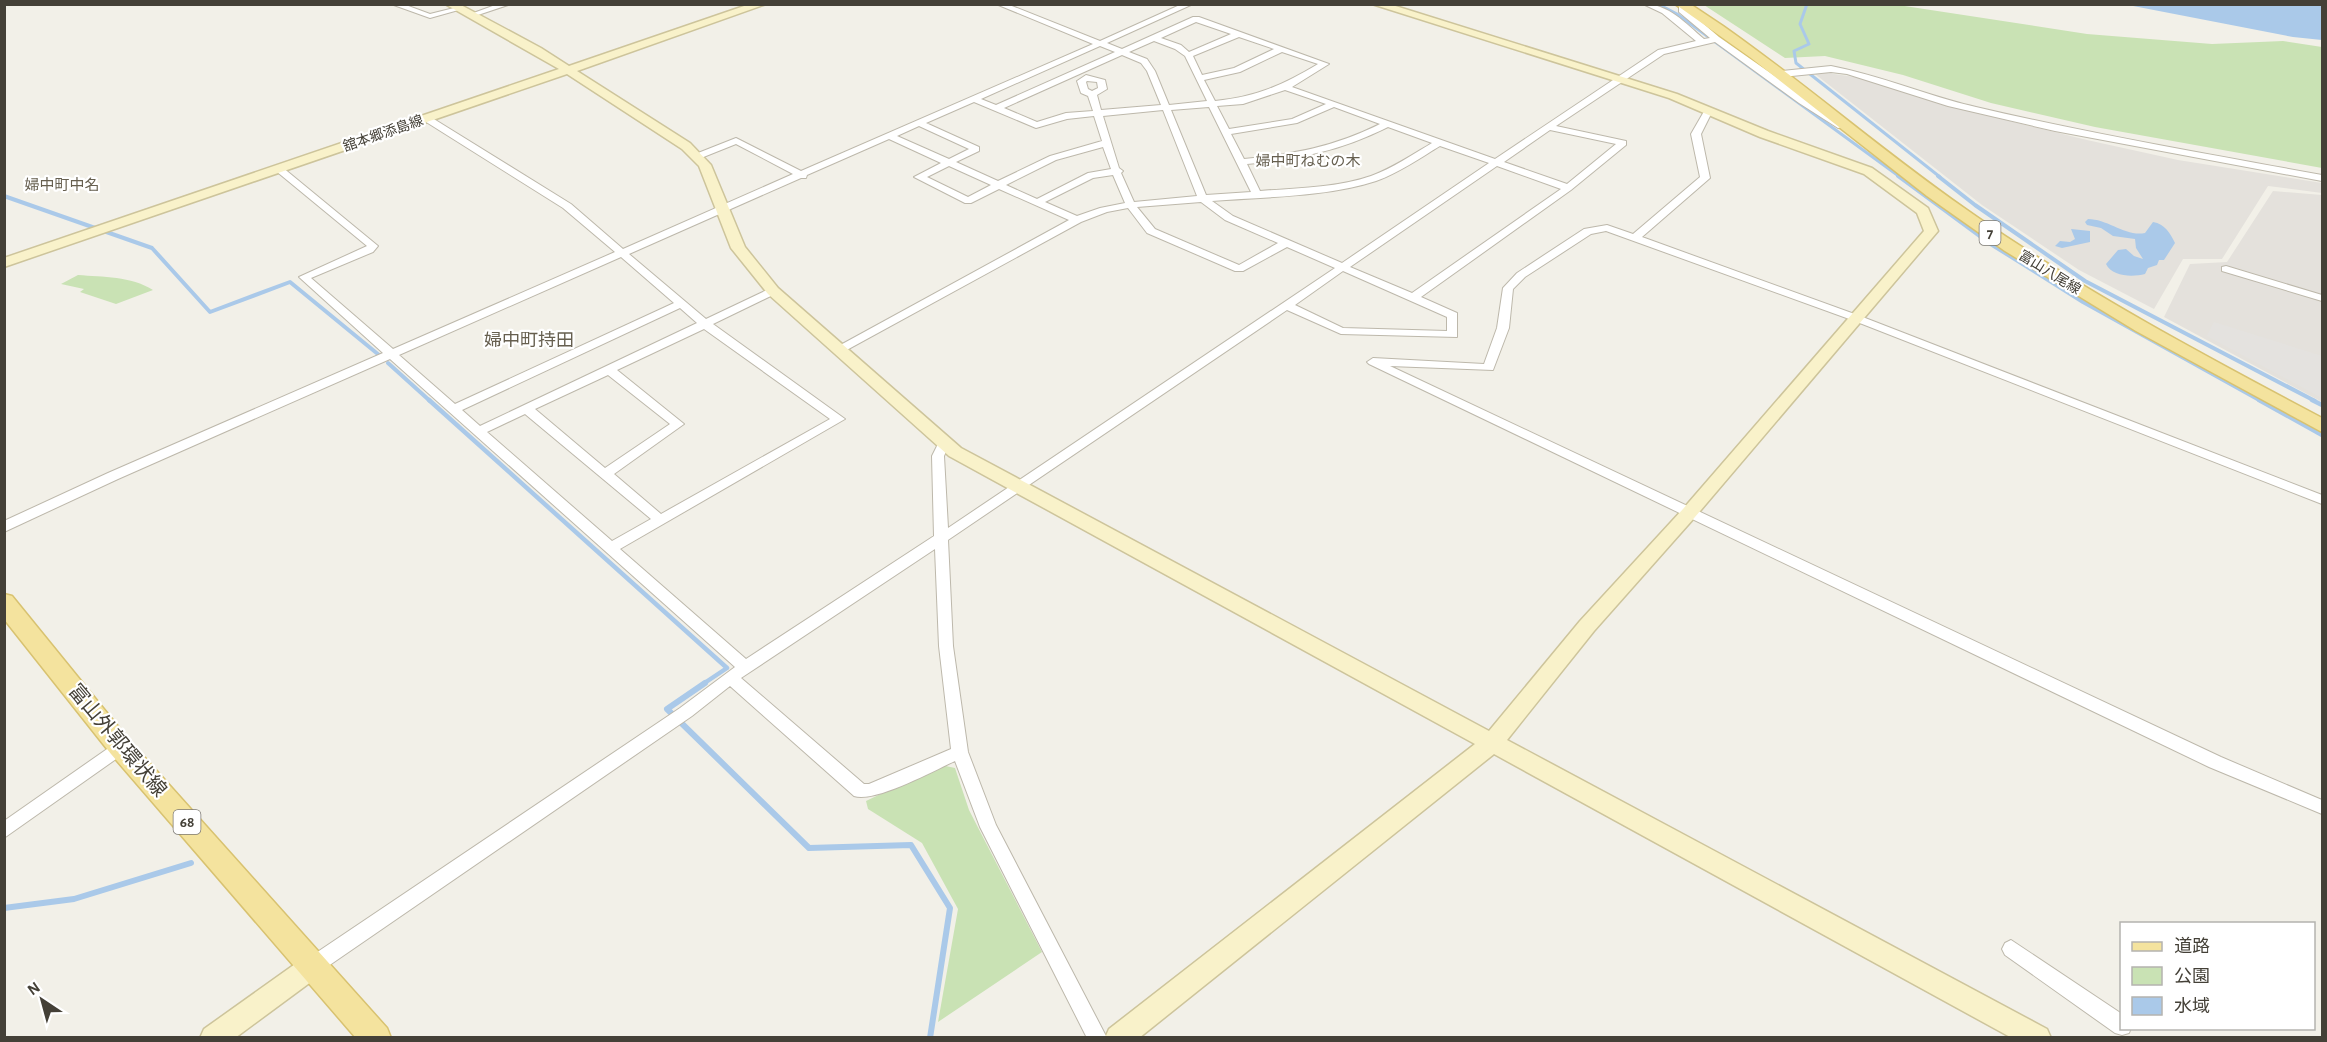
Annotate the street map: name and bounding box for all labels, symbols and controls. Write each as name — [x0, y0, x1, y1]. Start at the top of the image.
street label: 舘本郷添島線 — [341, 113, 425, 154]
district label: 婦中町ねむの木 — [1255, 153, 1361, 169]
district label: 婦中町中名 — [24, 177, 100, 193]
road number: 7 — [1980, 221, 2000, 245]
street label: 富山八尾線 — [2016, 248, 2083, 297]
district label: 婦中町持田 — [484, 330, 574, 350]
street label: 富山外郭環状線 — [65, 679, 171, 801]
road number: 68 — [174, 810, 201, 834]
legend — [2120, 922, 2315, 1030]
text: 道路 — [2174, 936, 2210, 956]
text: 公園 — [2174, 967, 2210, 986]
north arrow — [12, 970, 72, 1030]
text: N — [25, 979, 43, 998]
text: 水域 — [2174, 997, 2210, 1016]

